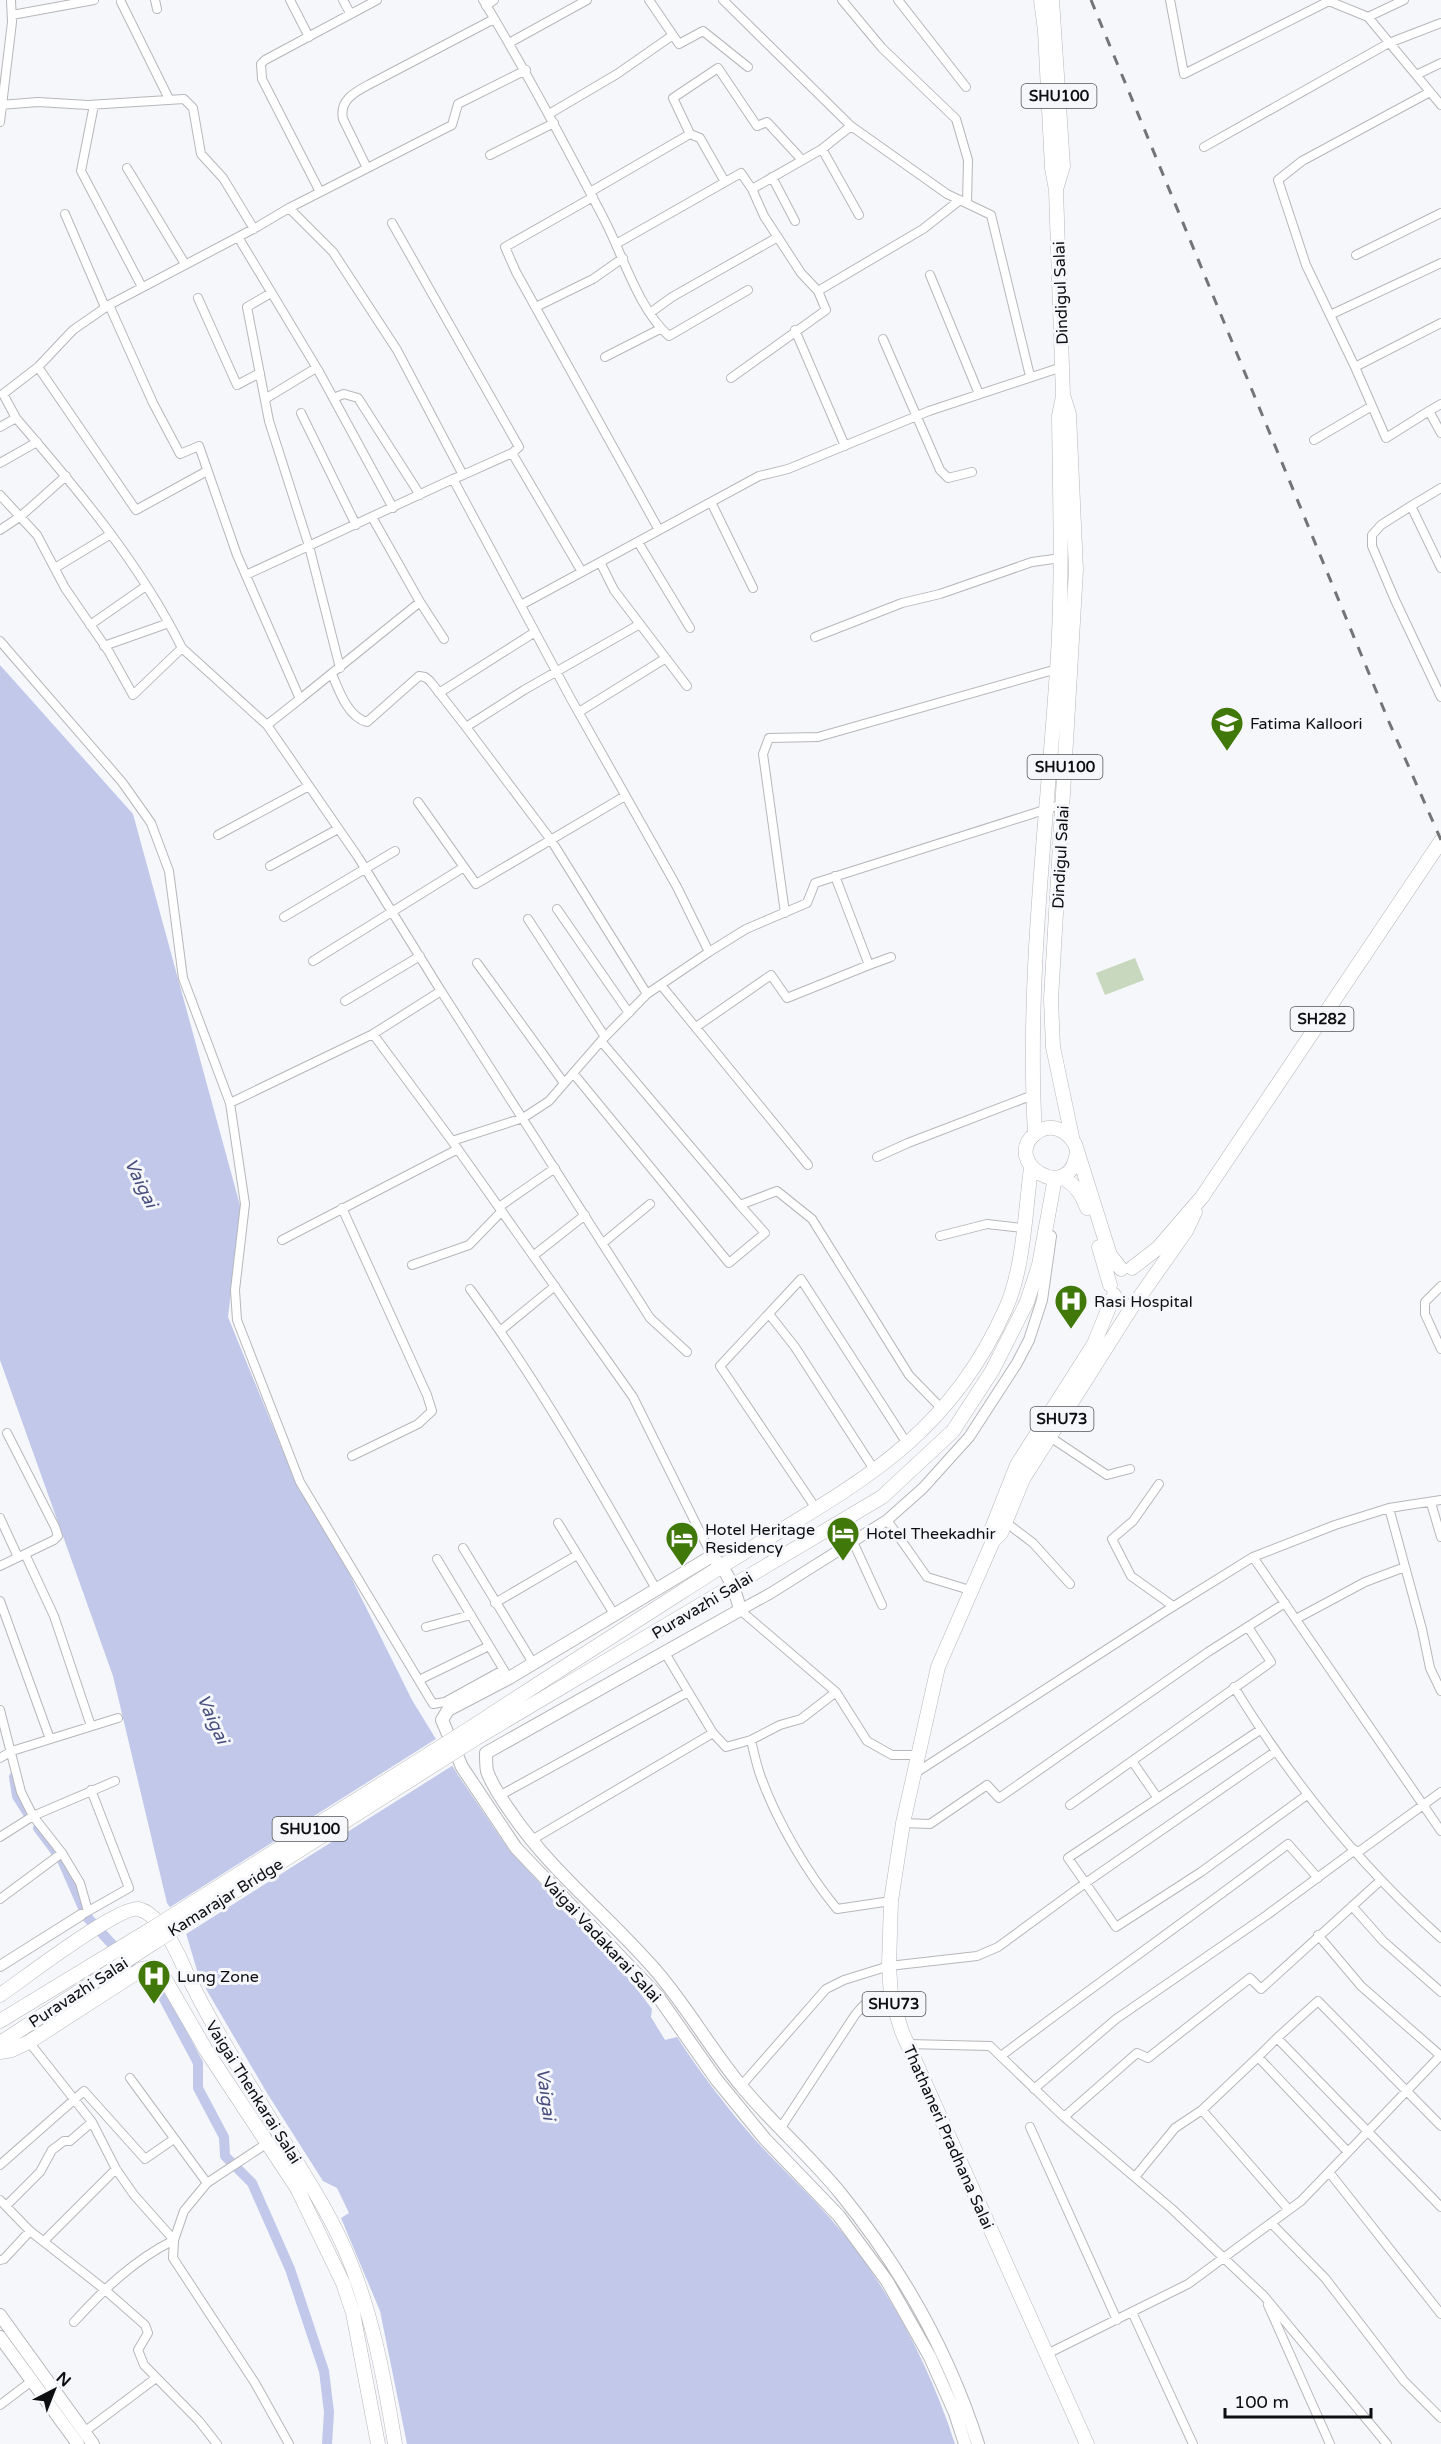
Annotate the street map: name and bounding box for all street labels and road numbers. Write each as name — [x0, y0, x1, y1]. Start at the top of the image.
road number: SHU100 — [1022, 84, 1096, 108]
street label: Dindigul Salai — [1049, 241, 1073, 345]
road number: SHU100 — [1028, 755, 1102, 779]
street label: Dindigul Salai — [1048, 805, 1074, 909]
road number: SH282 — [1290, 1007, 1354, 1031]
road number: SHU73 — [1030, 1407, 1094, 1431]
street label: Puravazhi Salai — [648, 1568, 757, 1644]
road number: SHU100 — [272, 1817, 348, 1841]
street label: Kamarajar Bridge — [164, 1854, 287, 1941]
street label: Vaigai Vadakarai Salai — [538, 1872, 665, 2007]
street label: Puravazhi Salai — [25, 1953, 132, 2032]
road number: SHU73 — [862, 1992, 926, 2016]
street label: Vaigai Thenkarai Salai — [201, 2017, 305, 2168]
street label: Thathaneri Pradhana Salai — [898, 2042, 998, 2233]

